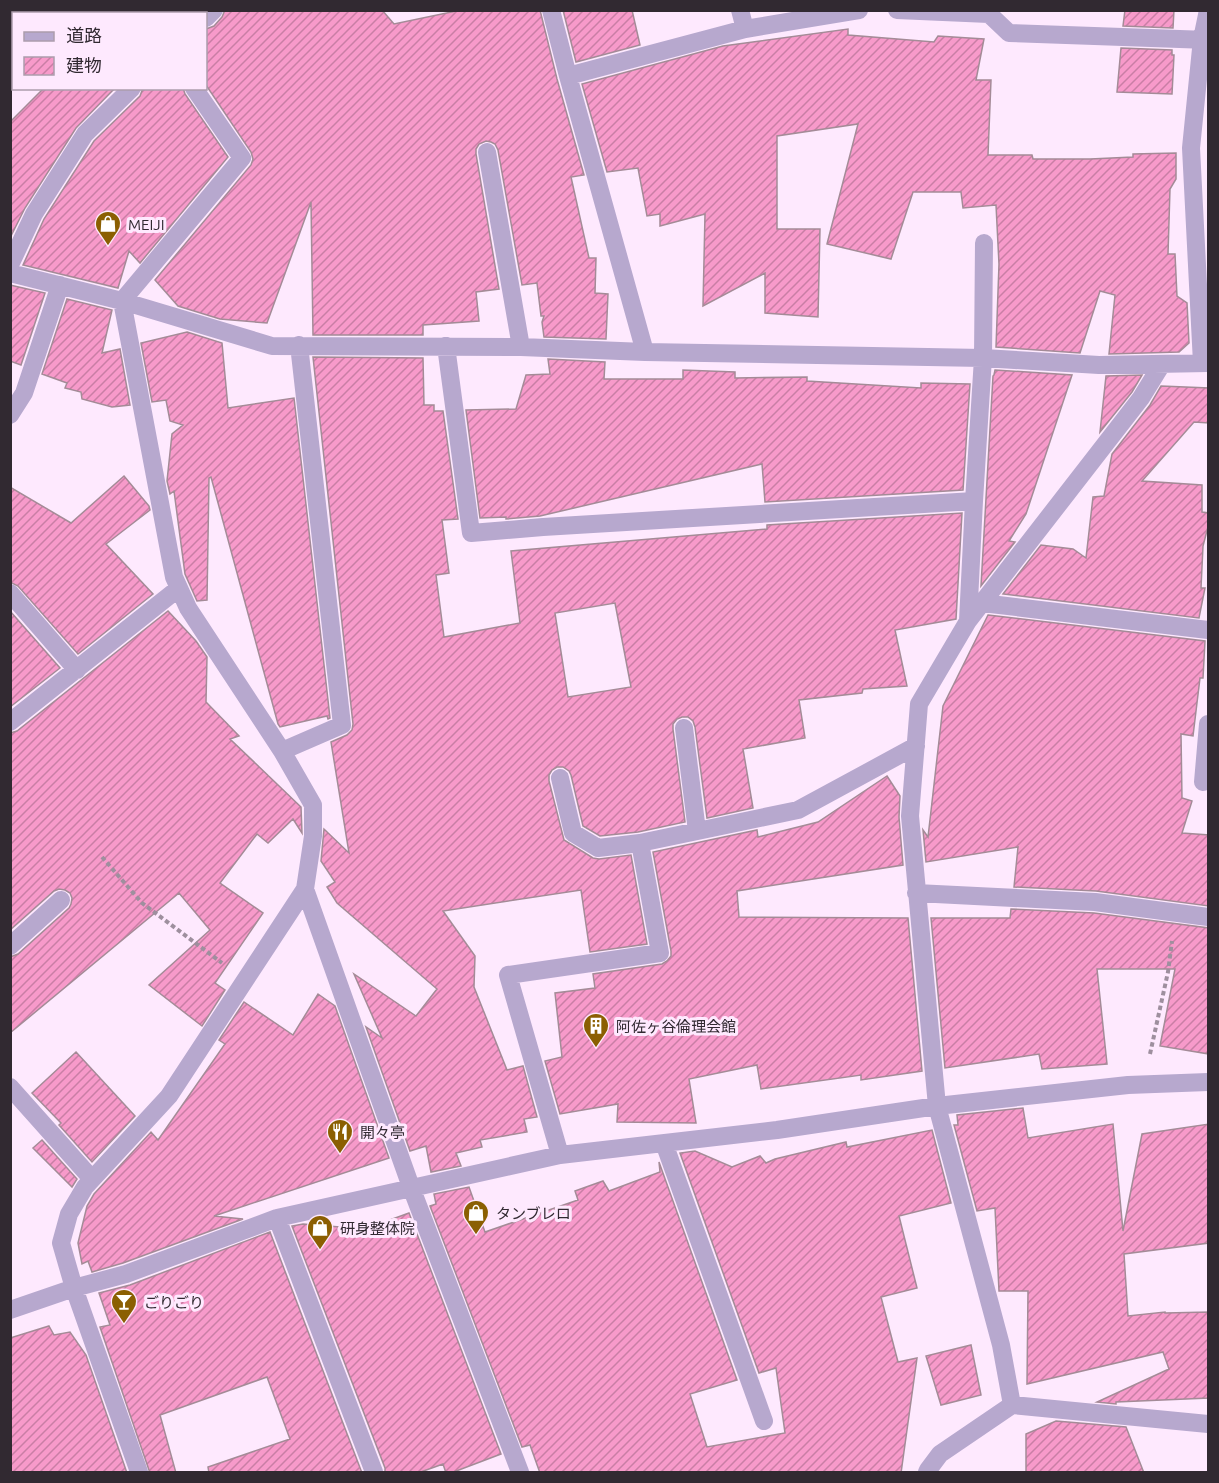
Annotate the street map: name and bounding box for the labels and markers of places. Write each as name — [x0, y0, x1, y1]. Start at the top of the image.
shop icon: MEIJI — [93, 209, 123, 247]
place label: MEIJI — [128, 216, 165, 233]
building icon: 阿佐ヶ谷倫理会館 — [581, 1011, 611, 1049]
place label: 阿佐ヶ谷倫理会館 — [616, 1018, 736, 1035]
restaurant icon: 開々亭 — [325, 1117, 355, 1155]
place label: 開々亭 — [360, 1124, 405, 1141]
shop icon: タンブレロ — [461, 1198, 491, 1236]
place label: タンブレロ — [496, 1205, 571, 1222]
shop icon: 研身整体院 — [305, 1213, 335, 1251]
place label: 研身整体院 — [340, 1220, 415, 1237]
bar icon: ごりごり — [109, 1287, 139, 1325]
place label: ごりごり — [144, 1294, 204, 1311]

